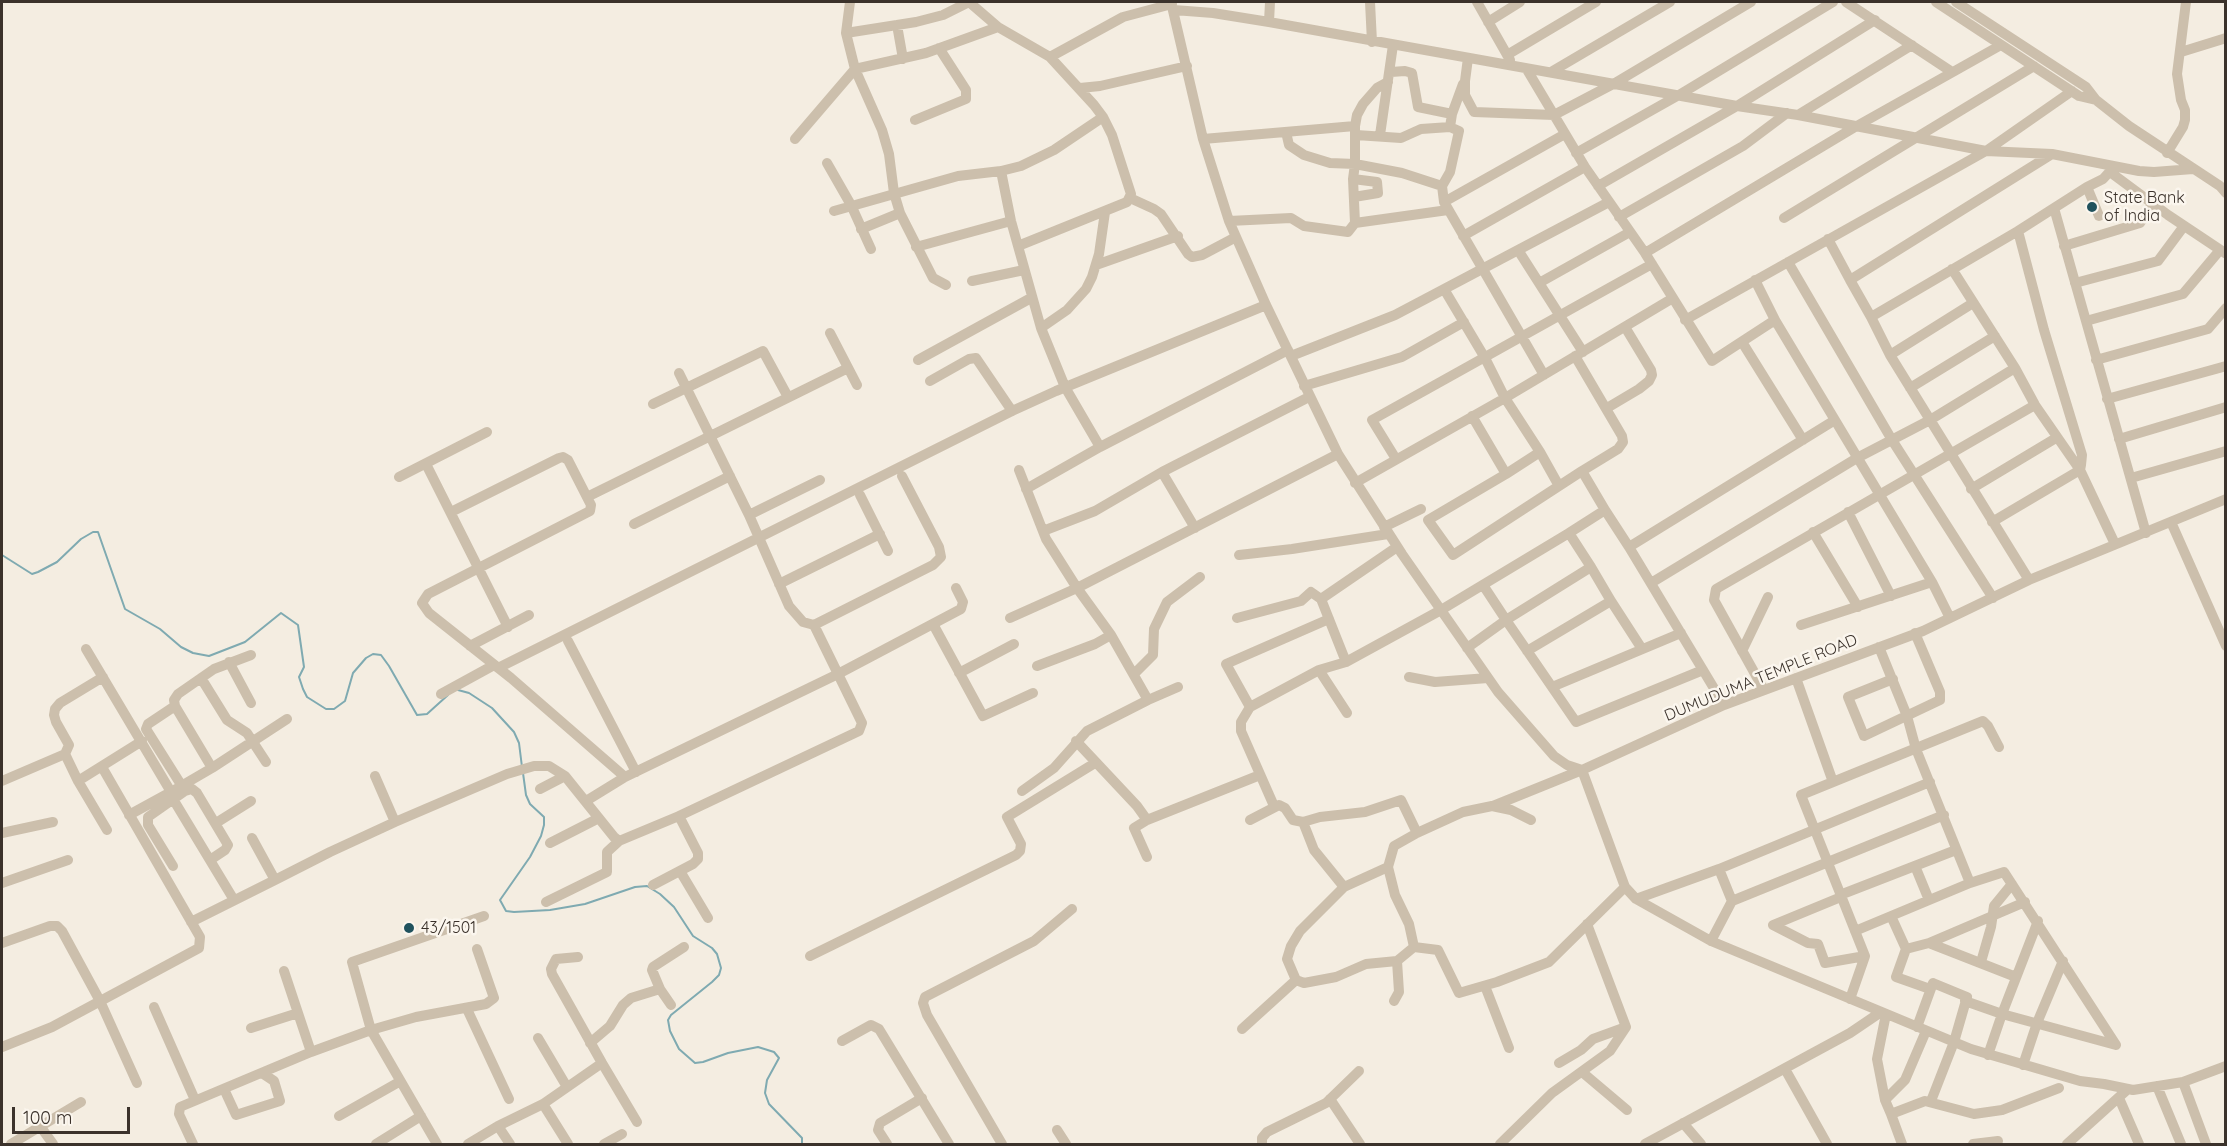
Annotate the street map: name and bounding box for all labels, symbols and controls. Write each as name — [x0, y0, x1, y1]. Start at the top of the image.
place label: State Bank of India — [2104, 188, 2185, 226]
marker: State Bank of India — [2085, 200, 2099, 214]
street label: DUMUDUMA TEMPLE ROAD — [1662, 630, 1860, 726]
place label: 43/1501 — [421, 918, 476, 938]
marker: 43/1501 — [402, 921, 416, 935]
scale bar — [15, 1095, 134, 1133]
text: 100 m — [23, 1106, 72, 1129]

